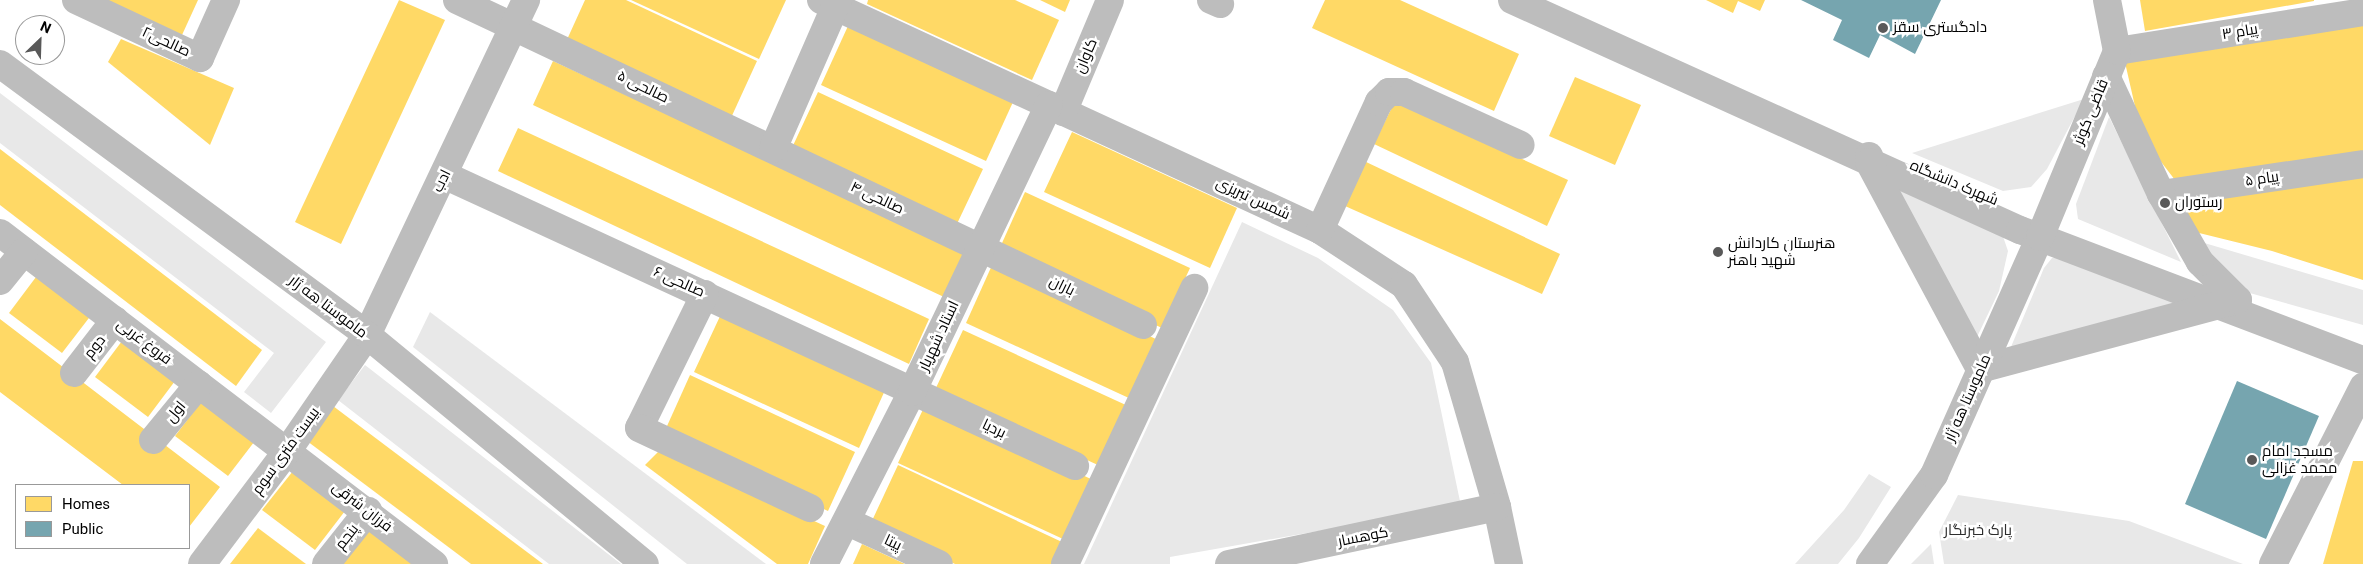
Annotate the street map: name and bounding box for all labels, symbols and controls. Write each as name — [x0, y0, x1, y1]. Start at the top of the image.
north arrow — [15, 15, 65, 65]
text: N — [38, 18, 53, 37]
place label: دادگستری سقز — [1893, 19, 1987, 37]
street label: پیام ۳ — [2221, 20, 2259, 44]
marker: دادگستری سقز — [1877, 22, 1889, 34]
street label: صالحی۲ — [139, 23, 193, 61]
street label: کاوان — [1071, 36, 1101, 76]
street label: صالحی ۵ — [614, 67, 672, 107]
street label: قاضی کوثر — [2070, 76, 2112, 148]
street label: شهرک دانشگاه — [1907, 156, 2001, 210]
street label: ادب — [429, 167, 455, 195]
street label: پیام ۵ — [2244, 168, 2280, 190]
street label: شمس تبریزی — [1213, 174, 1293, 224]
street label: صالحی ۴ — [847, 178, 907, 218]
place label: رستوران — [2175, 194, 2222, 212]
marker: رستوران — [2159, 197, 2171, 209]
place label: هنرستان کاردانش شهید باهنر — [1728, 234, 1836, 269]
marker: هنرستان کاردانش شهید باهنر — [1712, 246, 1724, 258]
street label: صالحی ۶ — [651, 263, 707, 301]
street label: ماموستا هه ژار — [285, 272, 371, 342]
street label: باران — [1046, 272, 1078, 300]
street label: استاد شهریار — [915, 298, 963, 374]
street label: فروغ غربی — [113, 315, 175, 369]
street label: دوم — [80, 332, 110, 362]
street label: ماموستا هه ژار — [1941, 352, 1995, 444]
street label: اول — [162, 398, 190, 426]
street label: بیست متری سوم — [248, 404, 324, 498]
street label: بردیا — [979, 416, 1009, 442]
place label: مسجد امام محمد غزالی — [2262, 442, 2337, 477]
marker: مسجد امام محمد غزالی — [2246, 454, 2258, 466]
street label: فرزان شرقی — [328, 478, 396, 536]
legend — [15, 484, 190, 549]
text: Homes — [62, 495, 110, 513]
text: Public — [62, 520, 103, 538]
street label: پنجم — [331, 521, 363, 553]
park label: پارک خبرنگار — [1944, 522, 2012, 540]
street label: کوهسار — [1336, 523, 1390, 551]
street label: پیتا — [881, 531, 905, 555]

